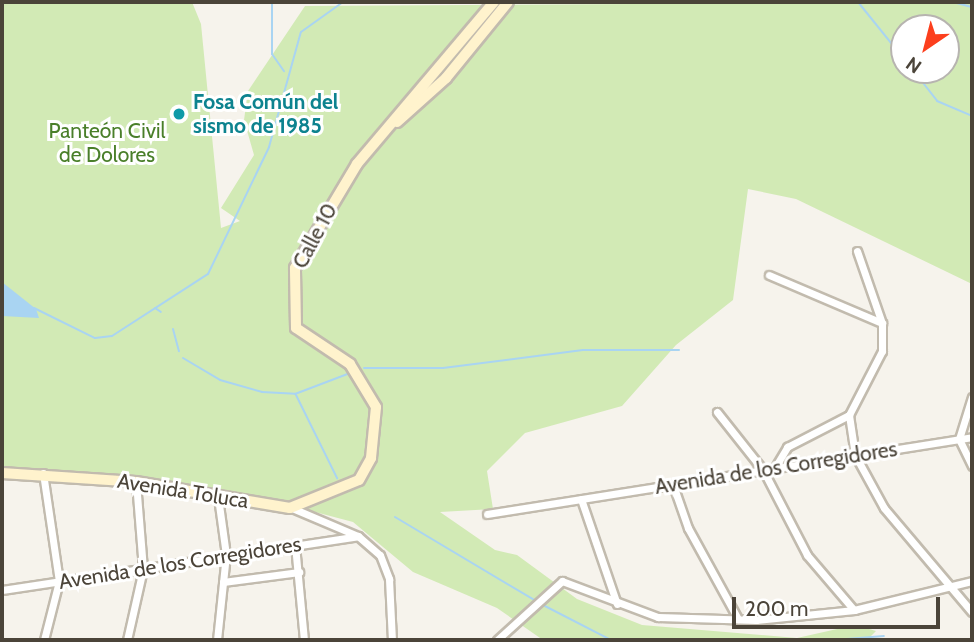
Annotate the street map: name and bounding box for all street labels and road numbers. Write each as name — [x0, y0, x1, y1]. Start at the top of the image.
street label: Calle 10 — [287, 199, 343, 273]
street label: Avenida de los Corregidores — [653, 436, 899, 500]
street label: Avenida Toluca — [116, 468, 250, 514]
street label: Avenida de los Corregidores — [57, 531, 303, 595]

